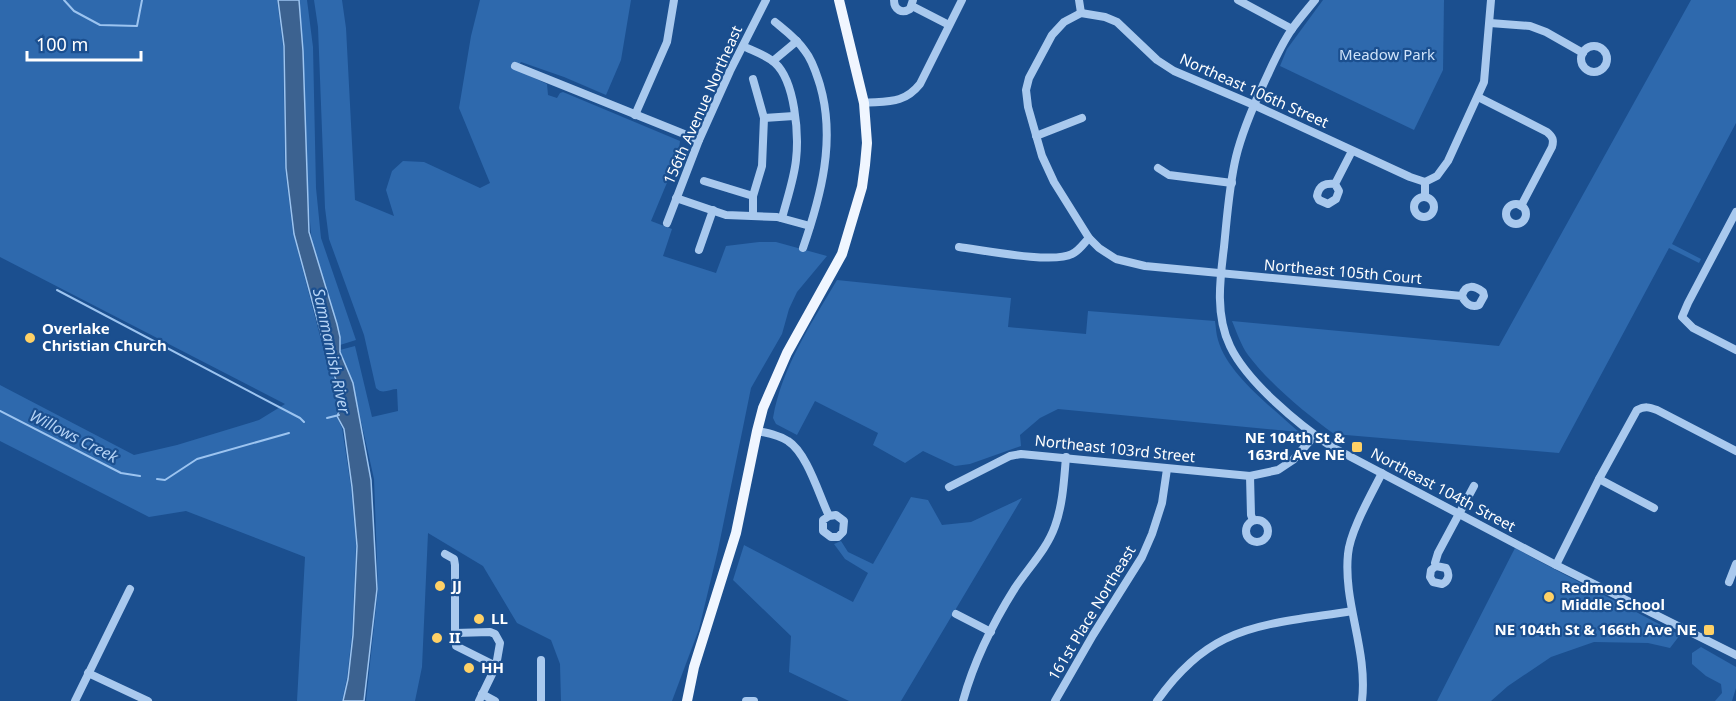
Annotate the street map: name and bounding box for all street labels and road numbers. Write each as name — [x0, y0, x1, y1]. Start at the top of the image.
street label: 156th Avenue Northeast — [658, 22, 746, 187]
street label: Northeast 106th Street — [1177, 48, 1333, 132]
street label: Northeast 105th Court — [1263, 254, 1423, 288]
street label: Northeast 103rd Street — [1034, 430, 1197, 466]
street label: Northeast 104th Street — [1368, 443, 1520, 536]
street label: 161st Place Northeast — [1043, 541, 1140, 684]

